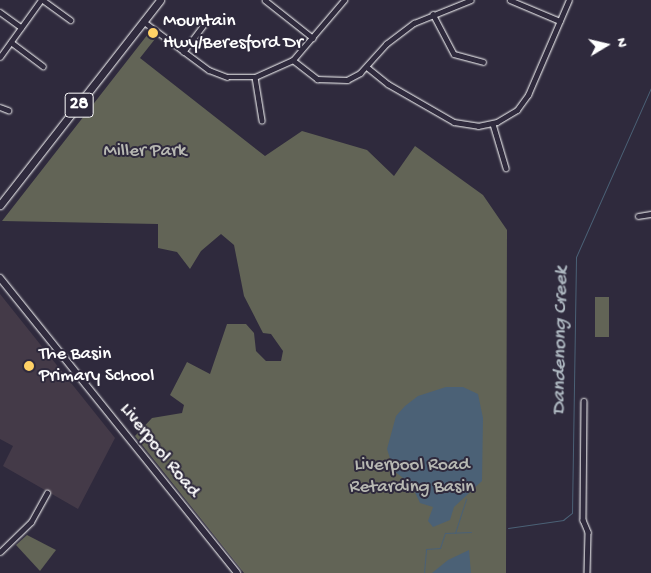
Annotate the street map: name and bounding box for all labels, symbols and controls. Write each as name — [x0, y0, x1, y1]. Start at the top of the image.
place label: Mountain Hwy/Beresford Dr — [163, 11, 303, 55]
north arrow — [581, 20, 631, 70]
marker: Mountain Hwy/Beresford Dr — [147, 27, 159, 39]
text: N — [612, 37, 630, 48]
road number: 28 — [64, 90, 94, 120]
park label: Miller Park — [104, 141, 186, 163]
water label: Dandenong Creek — [548, 266, 574, 416]
place label: The Basin Primary School — [39, 344, 154, 388]
marker: The Basin Primary School — [23, 360, 35, 372]
street label: Liverpool Road — [114, 399, 204, 503]
park label: Liverpool Road Retarding Basin — [350, 455, 474, 499]

